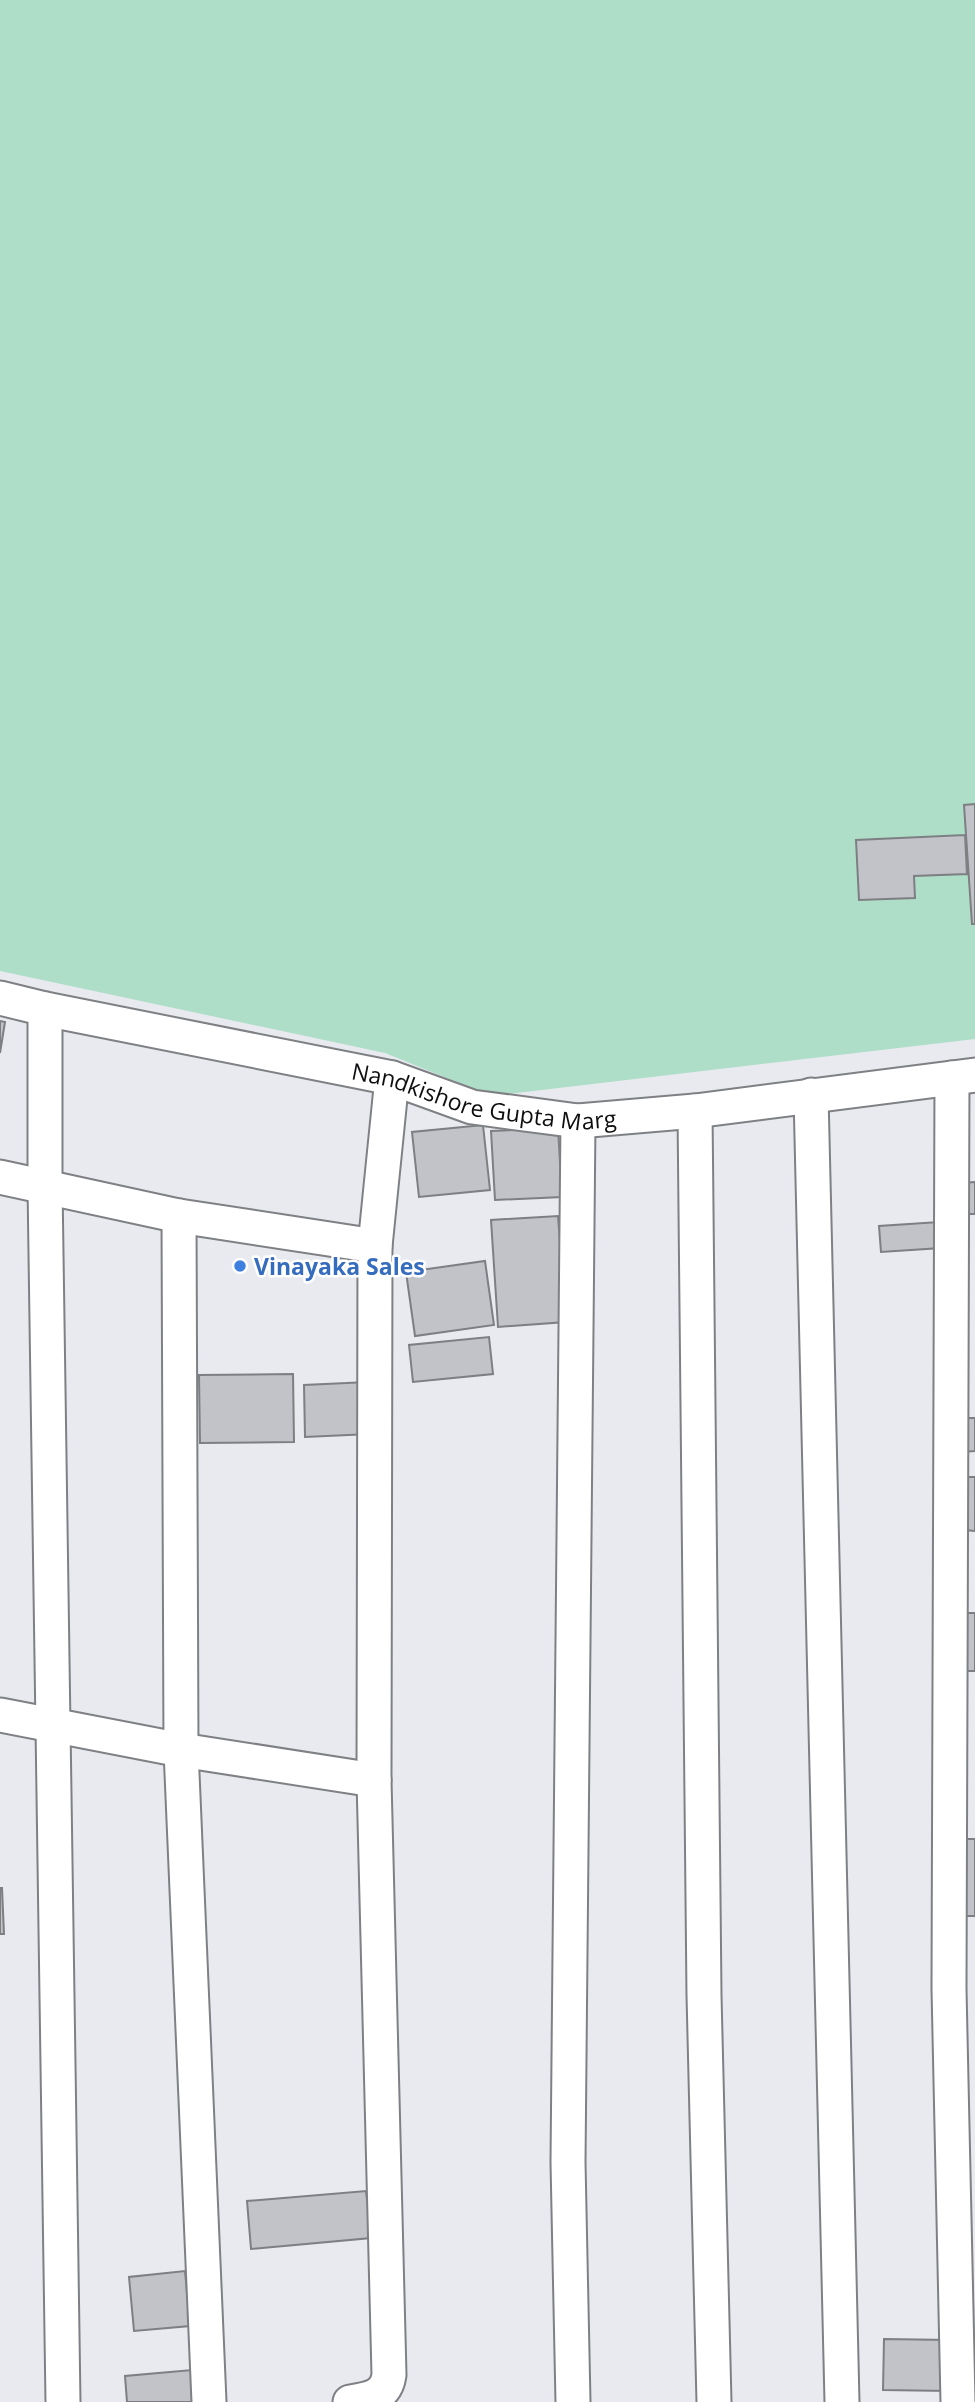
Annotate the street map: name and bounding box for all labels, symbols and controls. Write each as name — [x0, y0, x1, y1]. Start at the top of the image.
street label: Nandkishore Gupta Marg — [349, 1054, 618, 1137]
place label: Vinayaka Sales — [254, 1250, 425, 1282]
marker: Vinayaka Sales — [232, 1258, 248, 1274]

